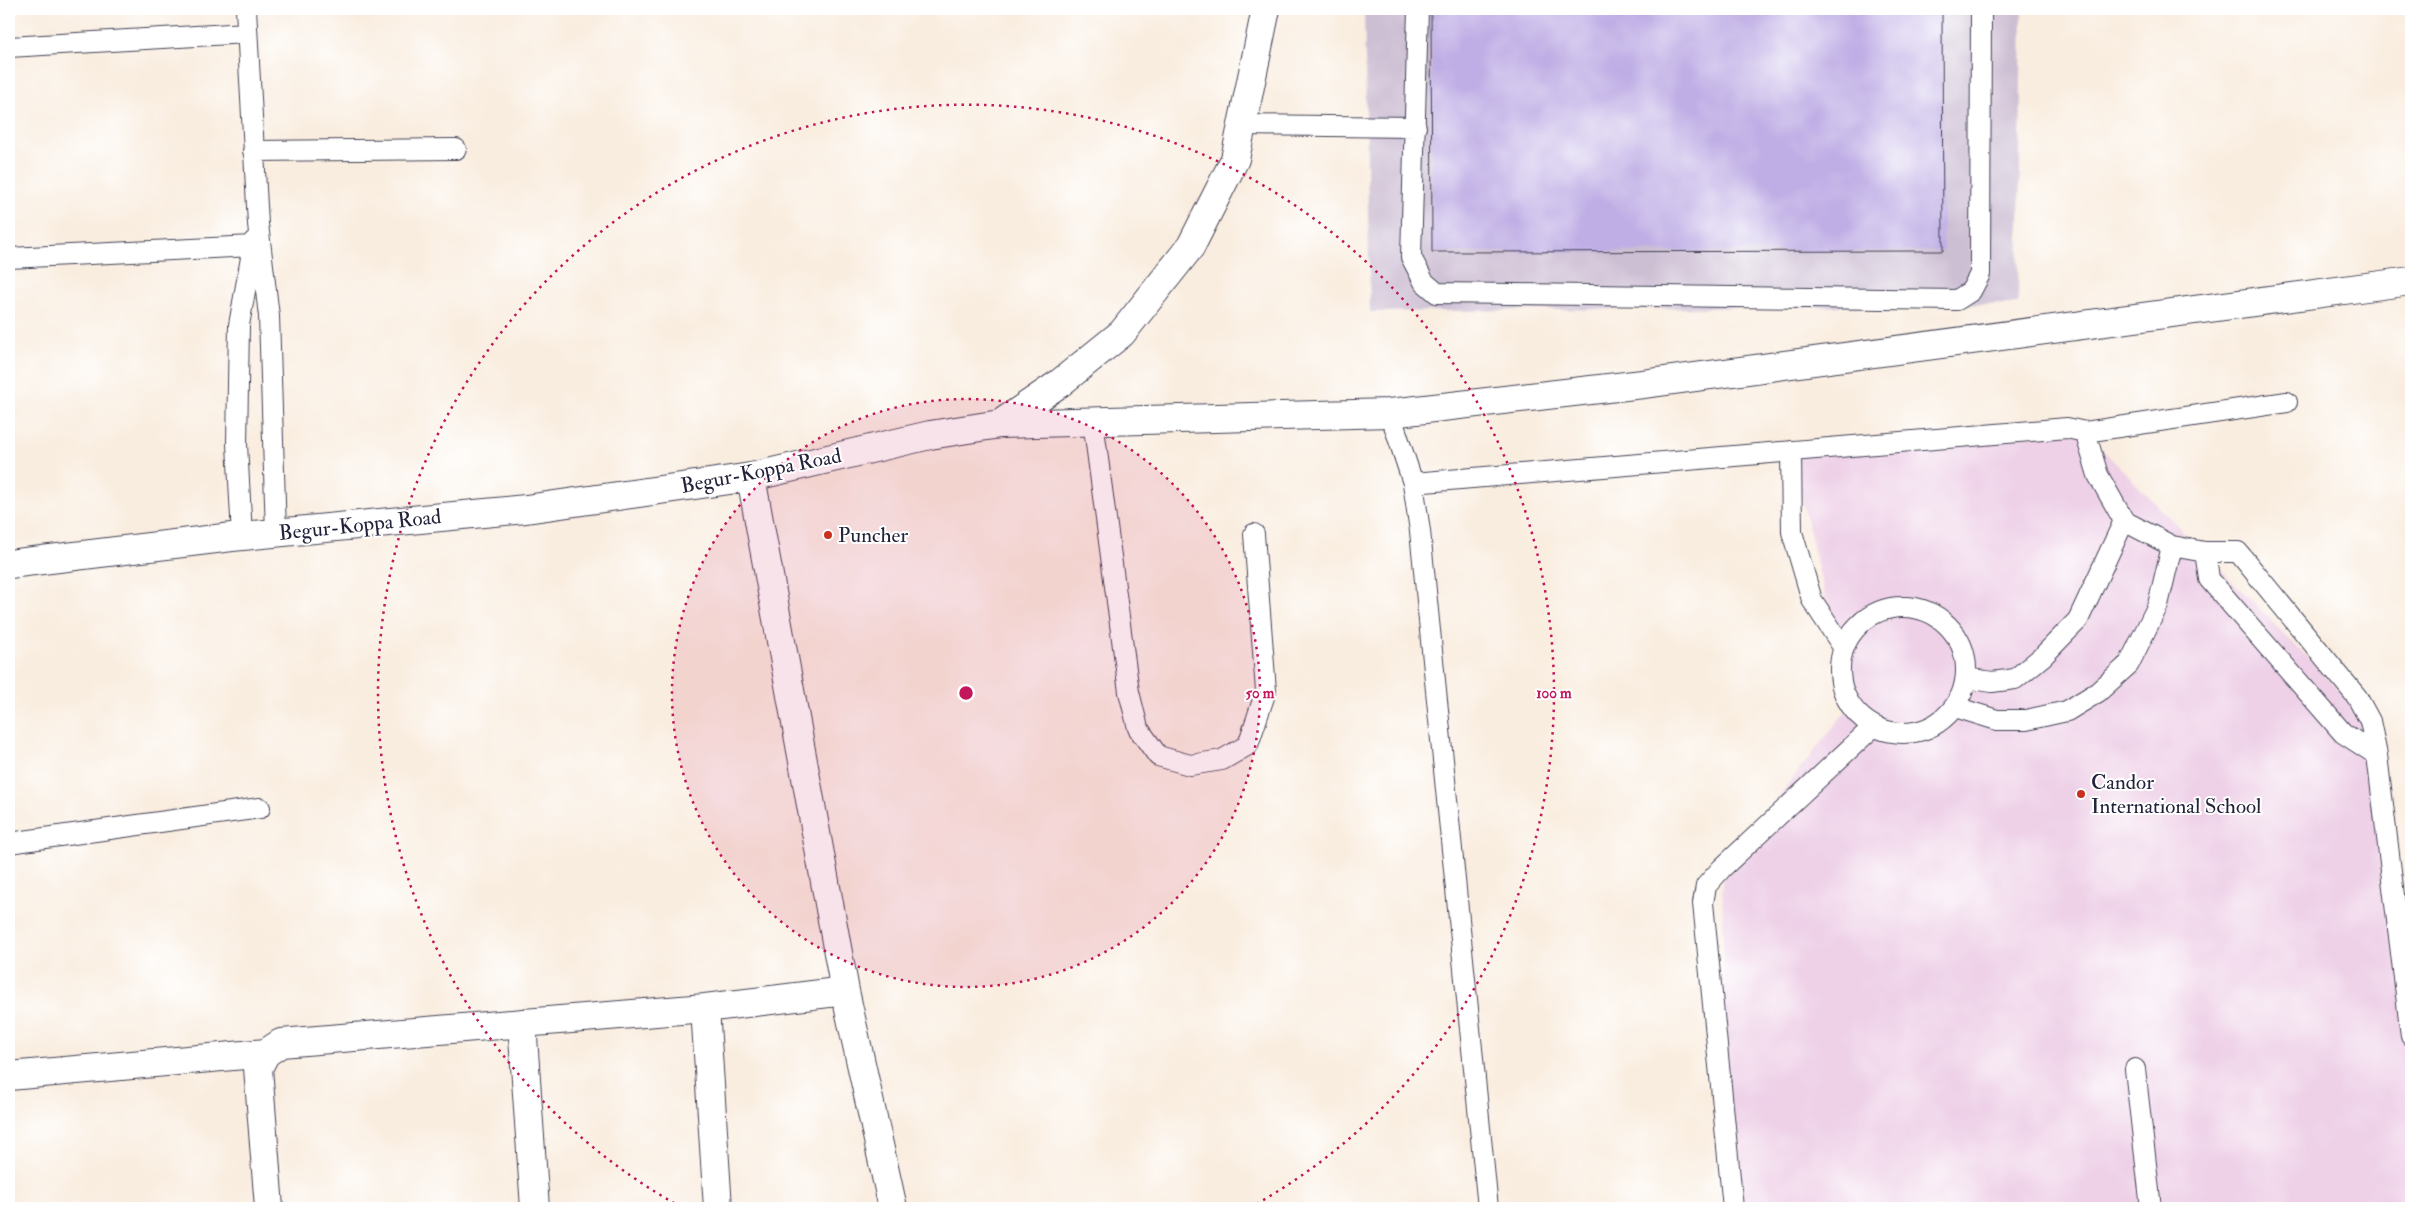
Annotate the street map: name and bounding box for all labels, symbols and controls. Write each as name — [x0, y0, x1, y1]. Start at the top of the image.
street label: Begur-Koppa Road — [678, 442, 844, 500]
street label: Begur-Koppa Road — [277, 503, 443, 547]
place label: Puncher — [838, 522, 908, 549]
marker: Puncher — [822, 529, 834, 541]
centre of rings — [957, 684, 975, 702]
text: 50 m — [1246, 684, 1275, 703]
text: 100 m — [1536, 684, 1572, 703]
place label: Candor International School — [2091, 769, 2262, 820]
marker: Candor International School — [2075, 788, 2087, 800]

